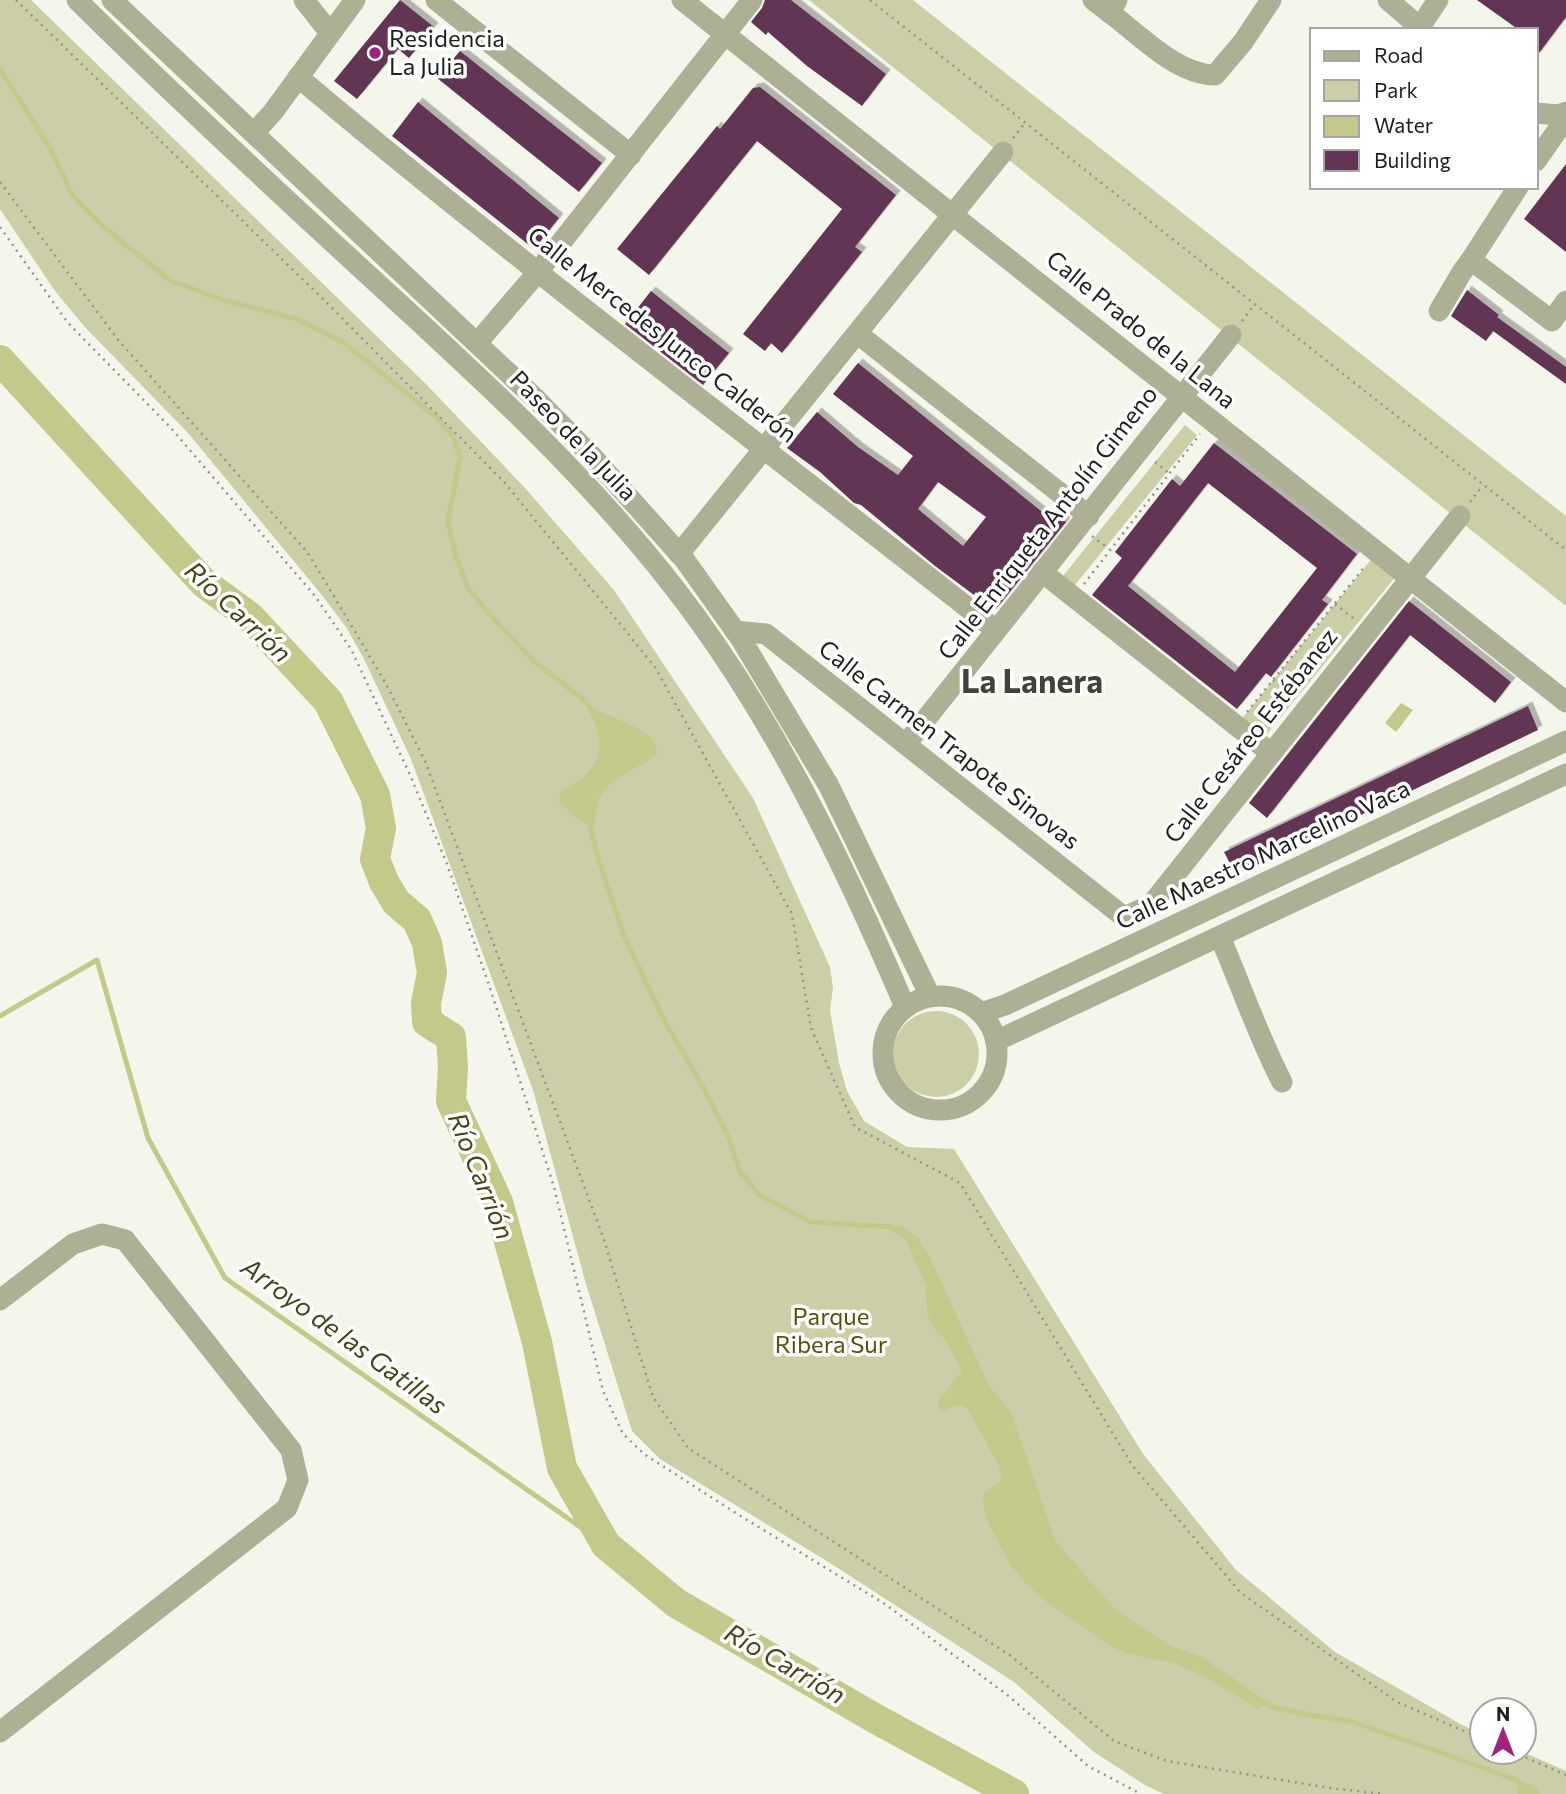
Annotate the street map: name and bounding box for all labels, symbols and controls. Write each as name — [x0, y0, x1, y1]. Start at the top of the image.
place label: Residencia La Julia — [389, 23, 505, 80]
legend — [1310, 28, 1538, 189]
text: Road — [1374, 42, 1423, 67]
marker: Residencia La Julia — [367, 45, 383, 61]
text: Park — [1374, 77, 1418, 102]
text: Water — [1374, 112, 1433, 137]
text: Building — [1374, 147, 1451, 172]
street label: Calle Mercedes Junco Calderón — [523, 220, 803, 448]
street label: Calle Prado de la Lana — [1041, 244, 1242, 414]
street label: Paseo de la Julia — [505, 364, 643, 506]
street label: Calle Enriqueta Antolín Gimeno — [931, 379, 1163, 665]
water label: Río Carrión — [179, 554, 299, 668]
street label: Calle Cesáreo Estébanez — [1157, 622, 1343, 848]
street label: Calle Carmen Trapote Sinovas — [814, 633, 1086, 855]
district label: La Lanera — [961, 660, 1103, 700]
street label: Calle Maestro Marcelino Vaca — [1111, 773, 1414, 935]
water label: Río Carrión — [443, 1108, 522, 1243]
water label: Arroyo de las Gatillas — [235, 1249, 454, 1420]
park label: Parque Ribera Sur — [775, 1301, 888, 1358]
water label: Río Carrión — [720, 1616, 851, 1710]
north arrow — [1468, 1696, 1538, 1766]
text: N — [1496, 1702, 1510, 1725]

